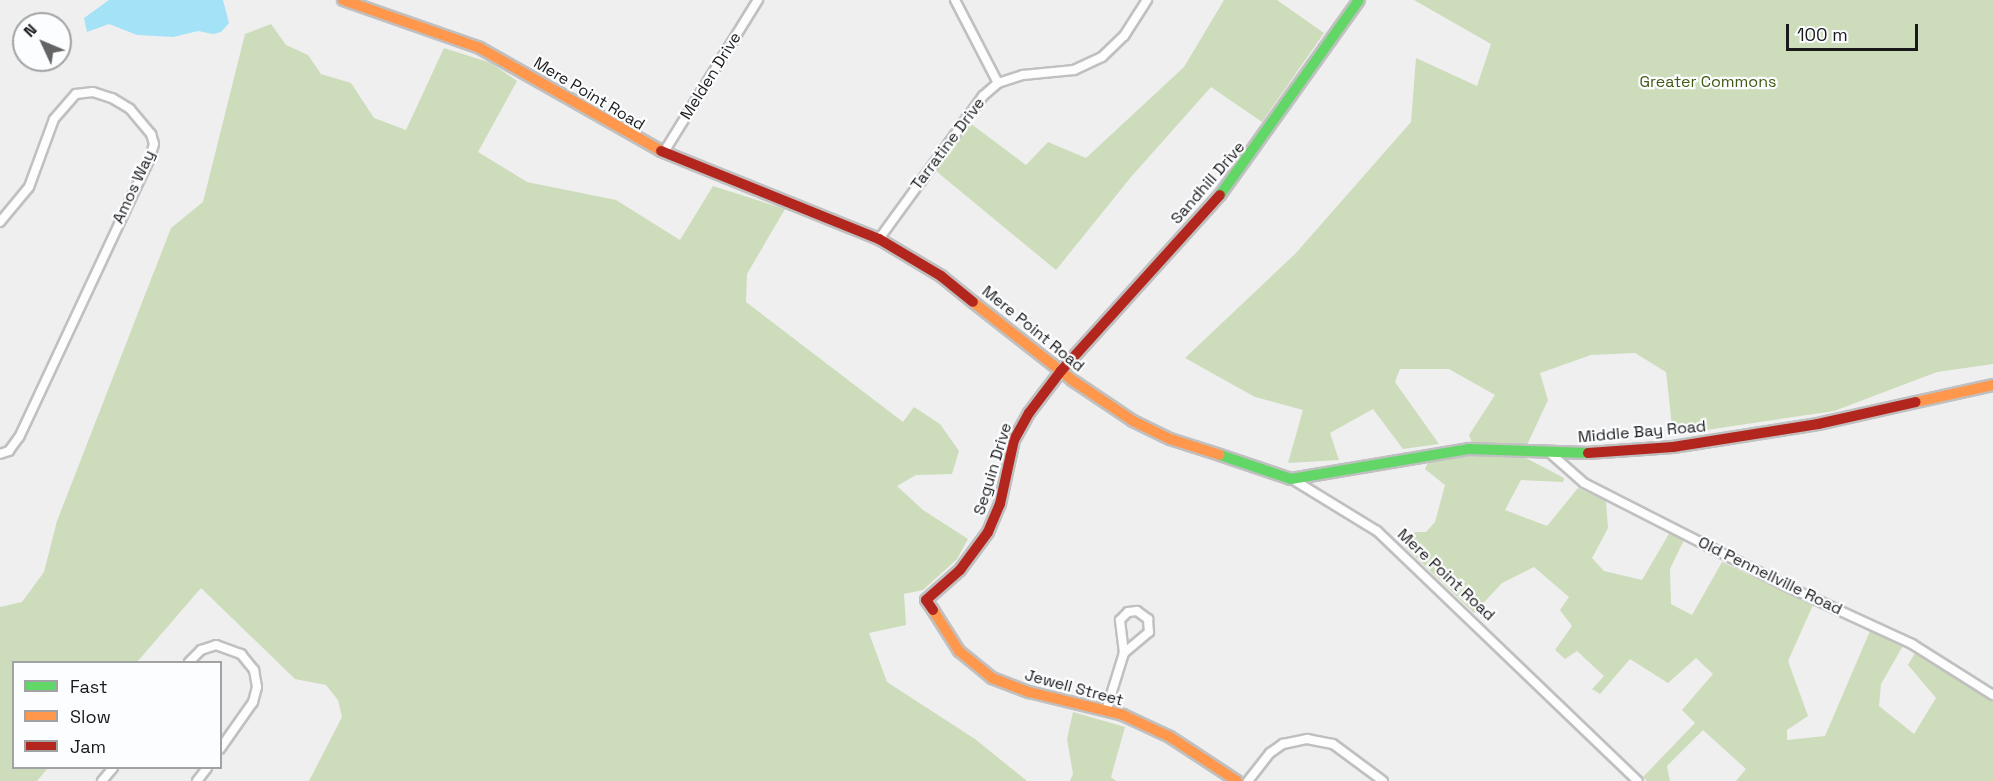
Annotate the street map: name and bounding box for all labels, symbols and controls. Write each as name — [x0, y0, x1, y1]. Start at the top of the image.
north arrow — [12, 12, 72, 72]
scale bar — [1789, 12, 1921, 50]
text: N — [19, 19, 41, 42]
text: 100 m — [1797, 23, 1848, 46]
street label: Melden Drive — [677, 29, 745, 123]
street label: Mere Point Road — [530, 53, 648, 135]
park label: Greater Commons — [1640, 72, 1776, 92]
street label: Tarratine Drive — [907, 94, 989, 194]
street label: Sandhill Drive — [1167, 138, 1249, 228]
street label: Amos Way — [109, 147, 159, 227]
street label: Mere Point Road — [978, 282, 1088, 376]
street label: Middle Bay Road — [1577, 417, 1707, 447]
street label: Seguin Drive — [970, 421, 1016, 517]
street label: Mere Point Road — [1393, 525, 1499, 625]
street label: Old Pennellville Road — [1695, 533, 1845, 619]
legend — [12, 661, 222, 769]
street label: Jewell Street — [1023, 666, 1125, 710]
text: Fast — [70, 675, 107, 698]
text: Slow — [70, 705, 111, 728]
text: Jam — [70, 735, 106, 758]

